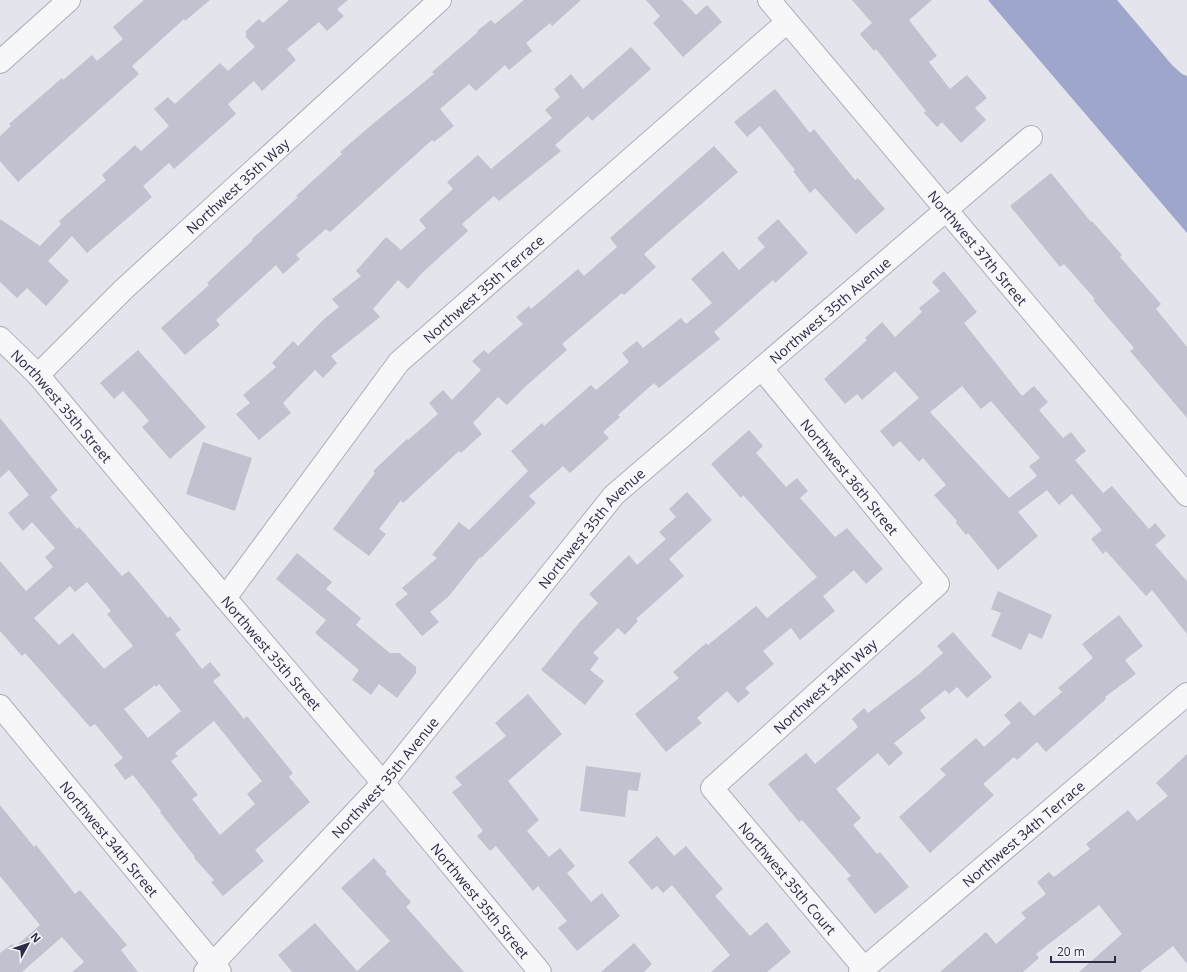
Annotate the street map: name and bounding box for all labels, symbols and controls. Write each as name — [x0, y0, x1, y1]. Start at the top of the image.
street label: Northwest 35th Way — [182, 133, 294, 237]
street label: Northwest 37th Street — [924, 186, 1032, 309]
street label: Northwest 35th Terrace — [419, 230, 548, 347]
street label: Northwest 35th Avenue — [765, 252, 894, 367]
street label: Northwest 35th Street — [7, 345, 117, 466]
street label: Northwest 36th Street — [797, 415, 903, 539]
street label: Northwest 35th Avenue — [533, 463, 649, 592]
street label: Northwest 35th Street — [217, 591, 326, 714]
street label: Northwest 34th Way — [769, 634, 882, 738]
street label: Northwest 35th Avenue — [327, 713, 442, 842]
street label: Northwest 34th Terrace — [958, 776, 1088, 891]
street label: Northwest 34th Street — [56, 777, 163, 900]
street label: Northwest 35th Court — [735, 817, 841, 938]
street label: Northwest 35th Street — [427, 839, 534, 962]
north arrow — [8, 924, 48, 964]
text: N — [27, 929, 45, 946]
scale bar — [1051, 938, 1115, 964]
text: 20 m — [1057, 943, 1085, 960]

